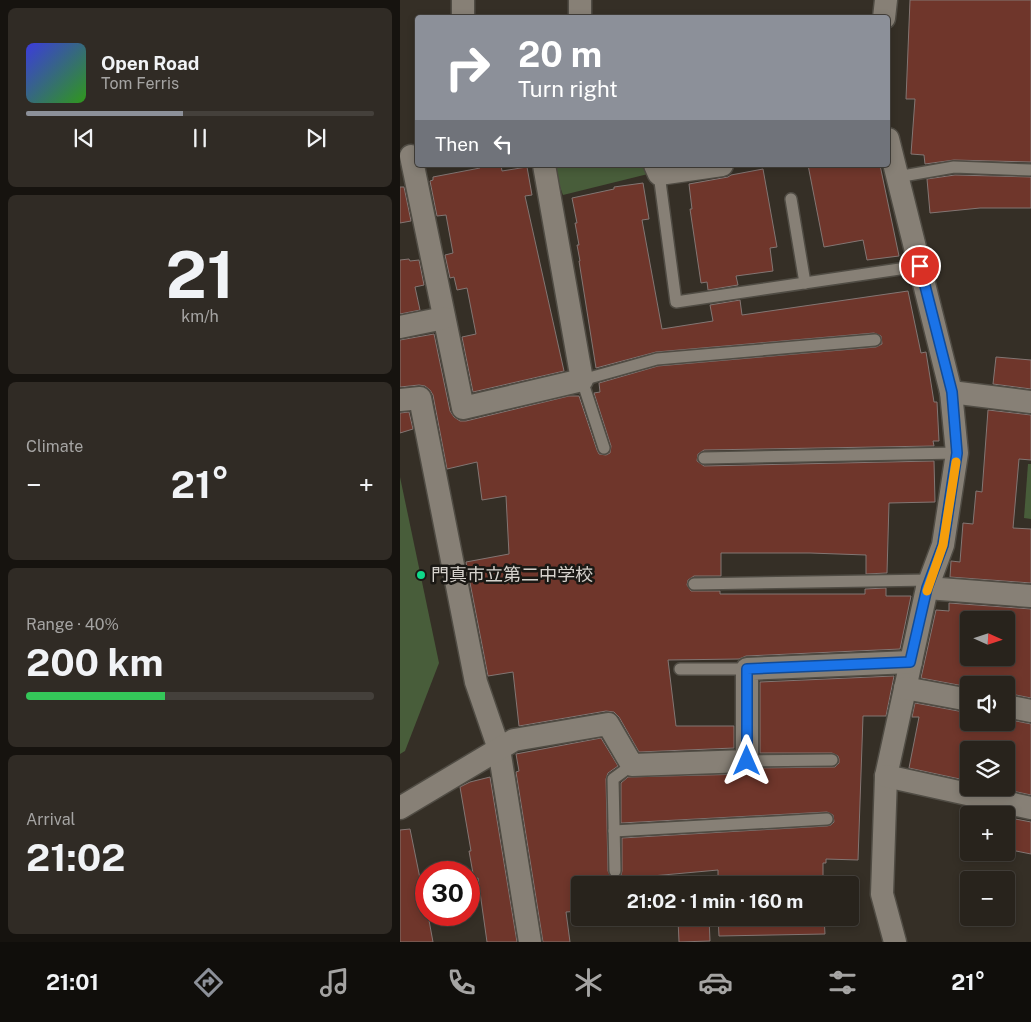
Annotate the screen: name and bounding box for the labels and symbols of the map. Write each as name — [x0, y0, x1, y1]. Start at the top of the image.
pin — [899, 245, 941, 287]
place label: 門真市立第二中学校 — [431, 564, 593, 585]
marker: 門真市立第二中学校 — [415, 569, 427, 581]
north arrow — [960, 611, 1015, 666]
position arrow — [720, 734, 772, 786]
speed limit sign: 30 — [415, 861, 480, 926]

